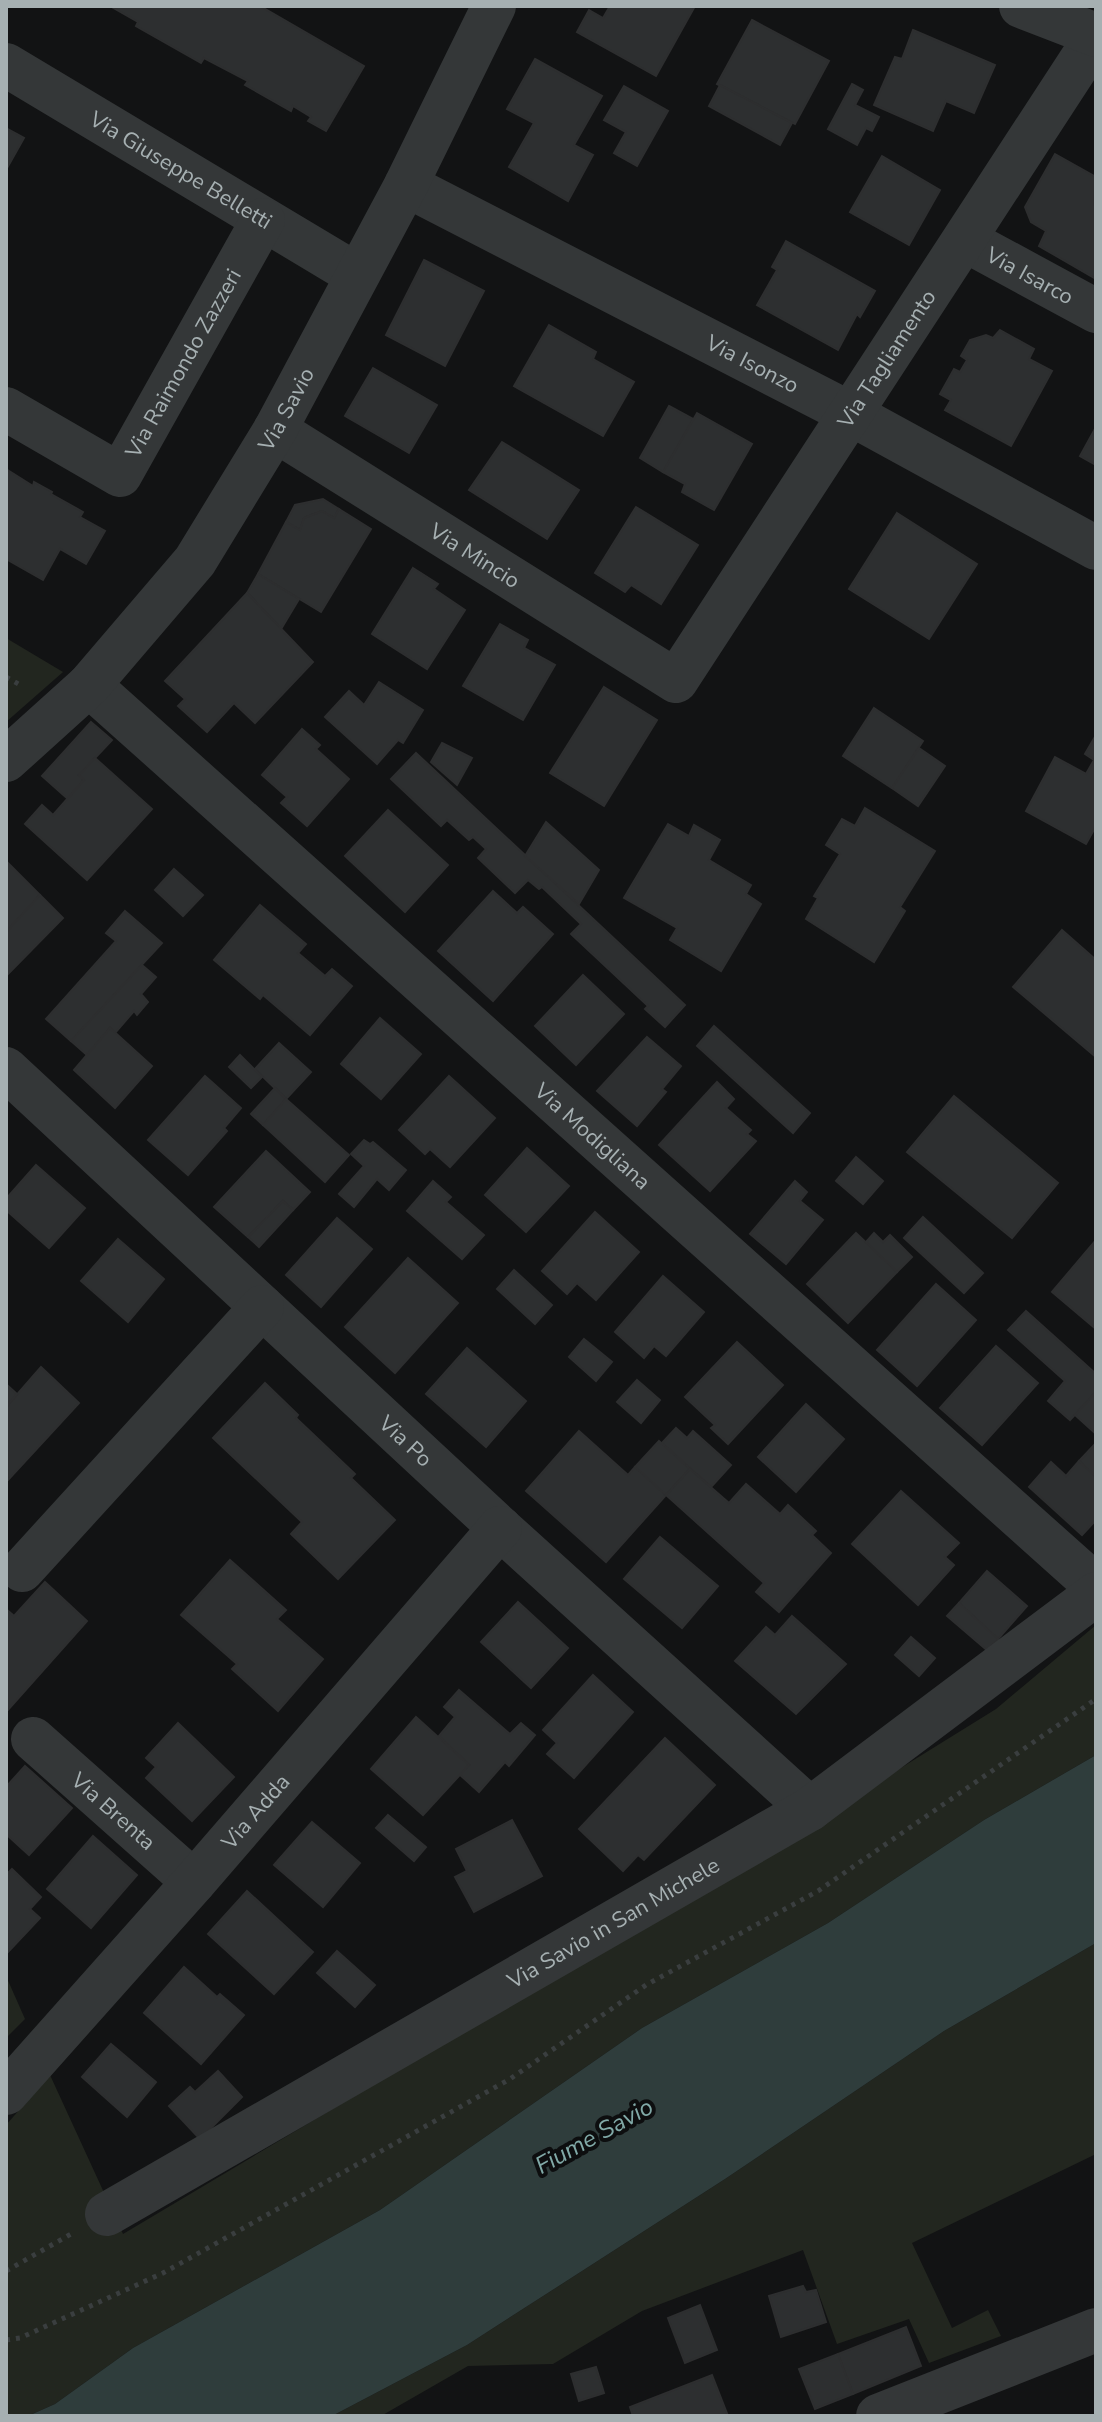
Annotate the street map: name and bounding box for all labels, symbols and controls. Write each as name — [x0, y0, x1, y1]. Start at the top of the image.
street label: Via Giuseppe Belletti — [83, 104, 277, 237]
street label: Via Isarco — [980, 240, 1079, 312]
street label: Via Raimondo Zazzeri — [118, 264, 249, 465]
street label: Via Tagliamento — [830, 284, 943, 435]
street label: Via Isonzo — [700, 327, 804, 401]
street label: Via Savio — [251, 362, 322, 458]
street label: Via Mincio — [423, 516, 526, 596]
street label: Via Modigliana — [527, 1076, 657, 1197]
street label: Via Po — [371, 1408, 439, 1474]
street label: Via Brenta — [64, 1765, 162, 1857]
street label: Via Adda — [214, 1768, 297, 1857]
street label: Via Savio in San Michele — [501, 1850, 725, 1997]
water label: Fiume Savio — [529, 2090, 659, 2182]

